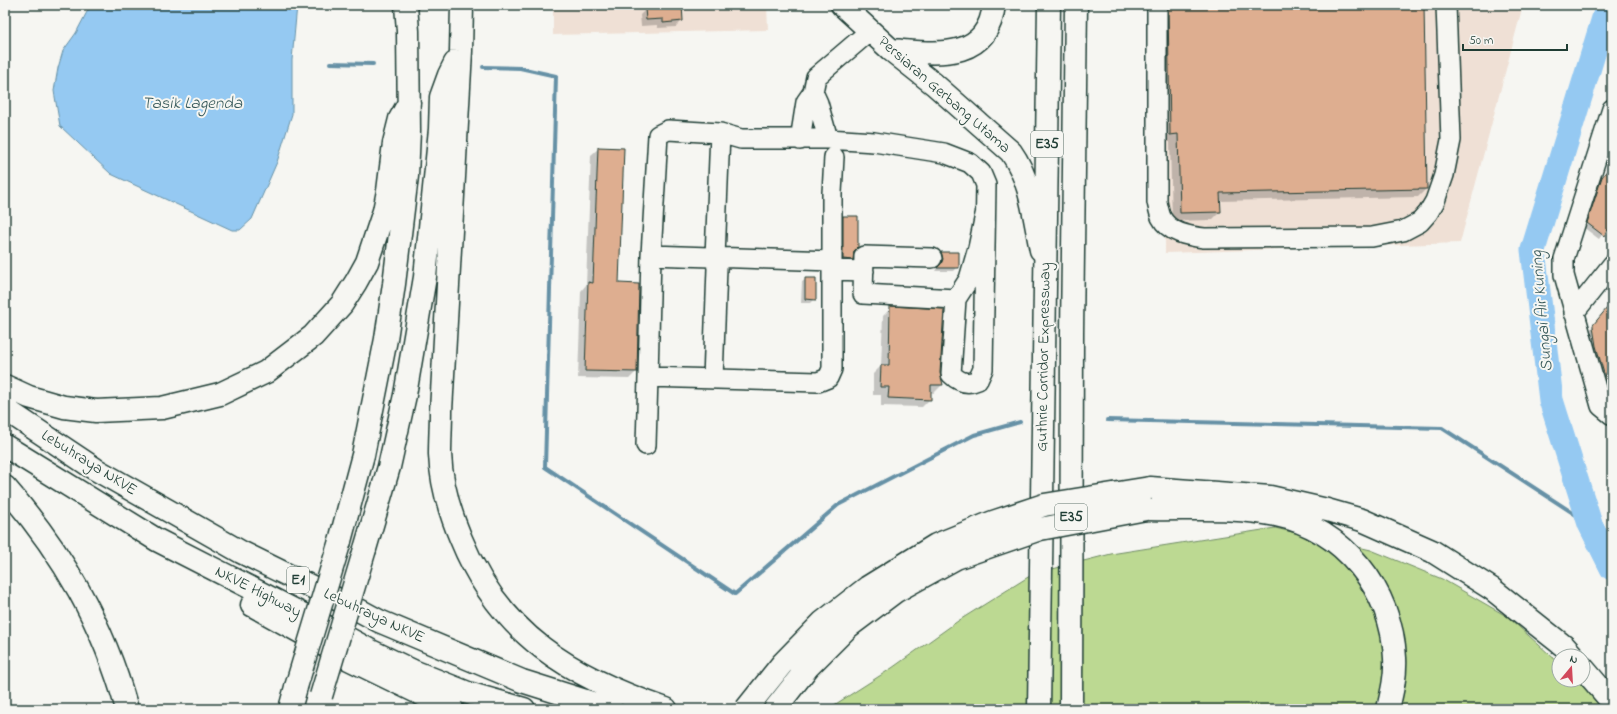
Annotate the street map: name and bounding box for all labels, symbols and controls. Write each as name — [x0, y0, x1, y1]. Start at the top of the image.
scale bar — [1463, 26, 1567, 52]
street label: Persiaran Gerbang Utama — [872, 30, 1016, 160]
text: 50 m — [1469, 32, 1493, 50]
water label: Tasik Lagenda — [142, 91, 243, 117]
road number: E35 — [1031, 131, 1063, 157]
water label: Sungai Air Kuning — [1524, 249, 1561, 373]
street label: Guthrie Corridor Expressway — [1030, 262, 1058, 452]
street label: Lebuhraya NKVE — [36, 424, 142, 502]
road number: E35 — [1055, 504, 1087, 530]
street label: NKVE Highway — [211, 560, 305, 624]
road number: E1 — [287, 567, 309, 593]
street label: Lebuhraya NKVE — [319, 582, 429, 650]
north arrow — [1551, 648, 1591, 688]
text: N — [1568, 651, 1580, 668]

